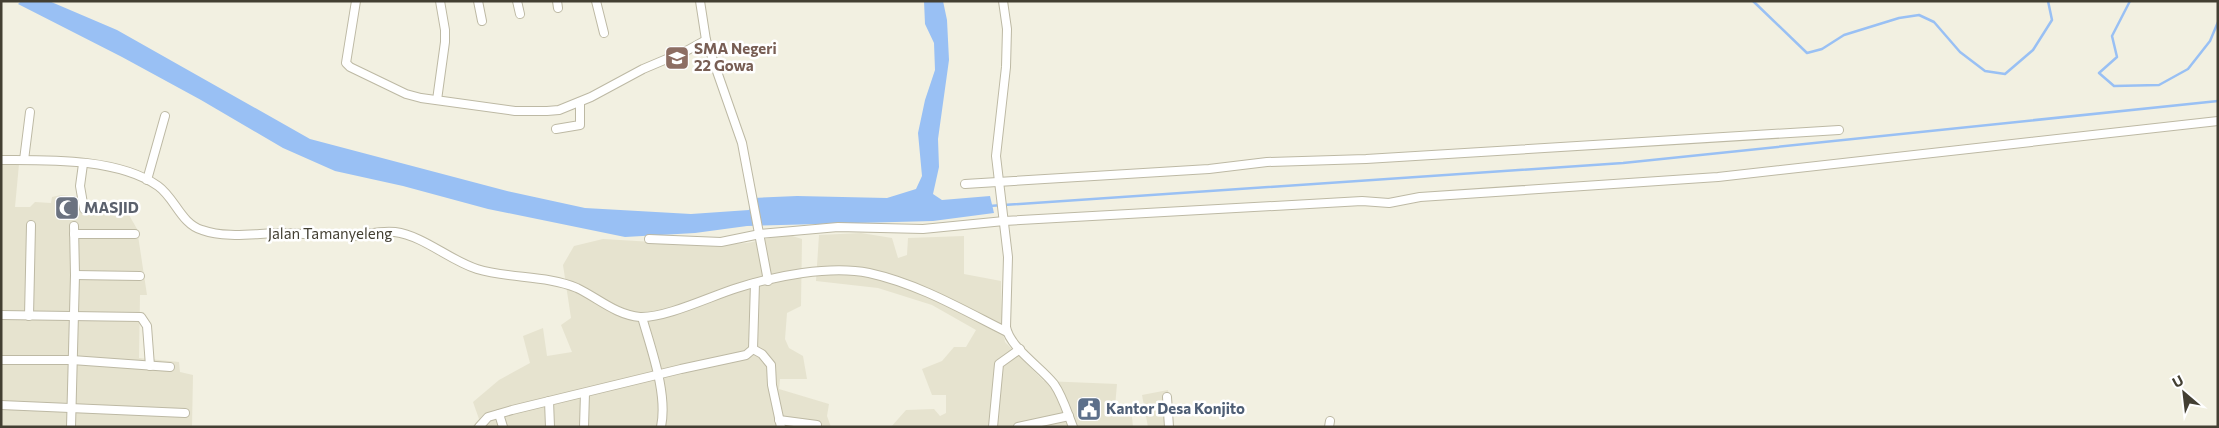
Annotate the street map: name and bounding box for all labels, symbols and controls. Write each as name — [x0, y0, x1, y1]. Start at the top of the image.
place label: SMA Negeri 22 Gowa — [694, 39, 777, 74]
school or university icon: SMA Negeri 22 Gowa — [664, 45, 690, 71]
mosque icon: MASJID — [54, 195, 80, 221]
place label: MASJID — [84, 198, 139, 216]
street label: Jalan Tamanyeleng — [268, 224, 392, 242]
north arrow — [2159, 368, 2209, 418]
text: U — [2169, 371, 2186, 391]
public building icon: Kantor Desa Konjito — [1076, 396, 1102, 422]
place label: Kantor Desa Konjito — [1106, 399, 1245, 417]

